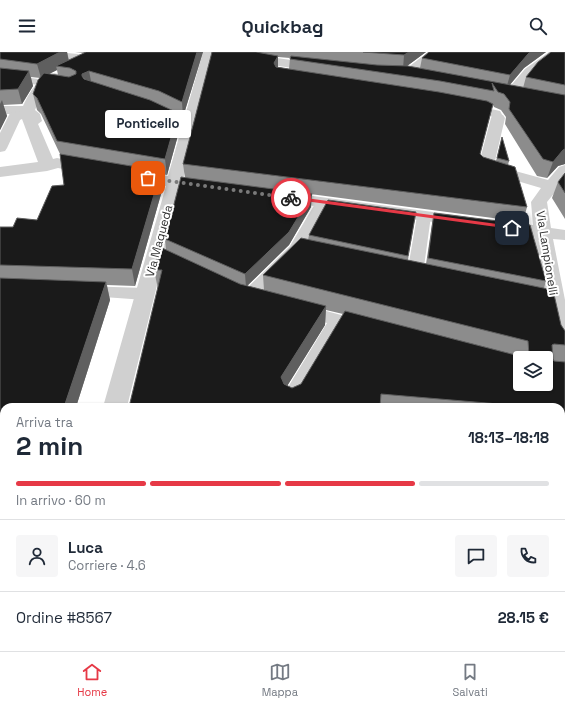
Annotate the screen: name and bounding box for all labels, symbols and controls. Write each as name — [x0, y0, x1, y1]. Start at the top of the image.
icon: menu — [16, 15, 38, 37]
text: Quickbag — [242, 15, 323, 38]
icon: search — [527, 15, 549, 37]
callout: Ponticello — [105, 110, 191, 138]
text: Ponticello — [117, 115, 179, 132]
pin — [131, 161, 165, 195]
icon: bag — [137, 167, 159, 189]
courier — [271, 178, 311, 218]
icon: bike — [280, 187, 302, 209]
street label: Via Maqueda — [142, 203, 176, 279]
street label: Via Lampionelli — [532, 210, 562, 297]
pin — [495, 211, 529, 245]
icon: home — [501, 217, 523, 239]
map controls — [513, 351, 553, 391]
button: layers — [513, 351, 553, 391]
text: Arriva tra — [16, 414, 73, 431]
text: 18:13–18:18 — [468, 428, 549, 447]
text: 2 min — [16, 429, 83, 463]
text: In arrivo · 60 m — [16, 492, 106, 509]
button: person — [16, 535, 58, 577]
button: chat — [455, 535, 497, 577]
button: phone — [507, 535, 549, 577]
text: Luca — [68, 538, 103, 557]
text: Corriere · 4.6 — [68, 557, 146, 574]
text: Ordine #8567 — [16, 608, 112, 627]
text: 28.15 € — [498, 608, 549, 627]
tab: Home — [77, 661, 107, 699]
tab: Mappa — [262, 661, 298, 699]
tab: Salvati — [452, 661, 488, 699]

